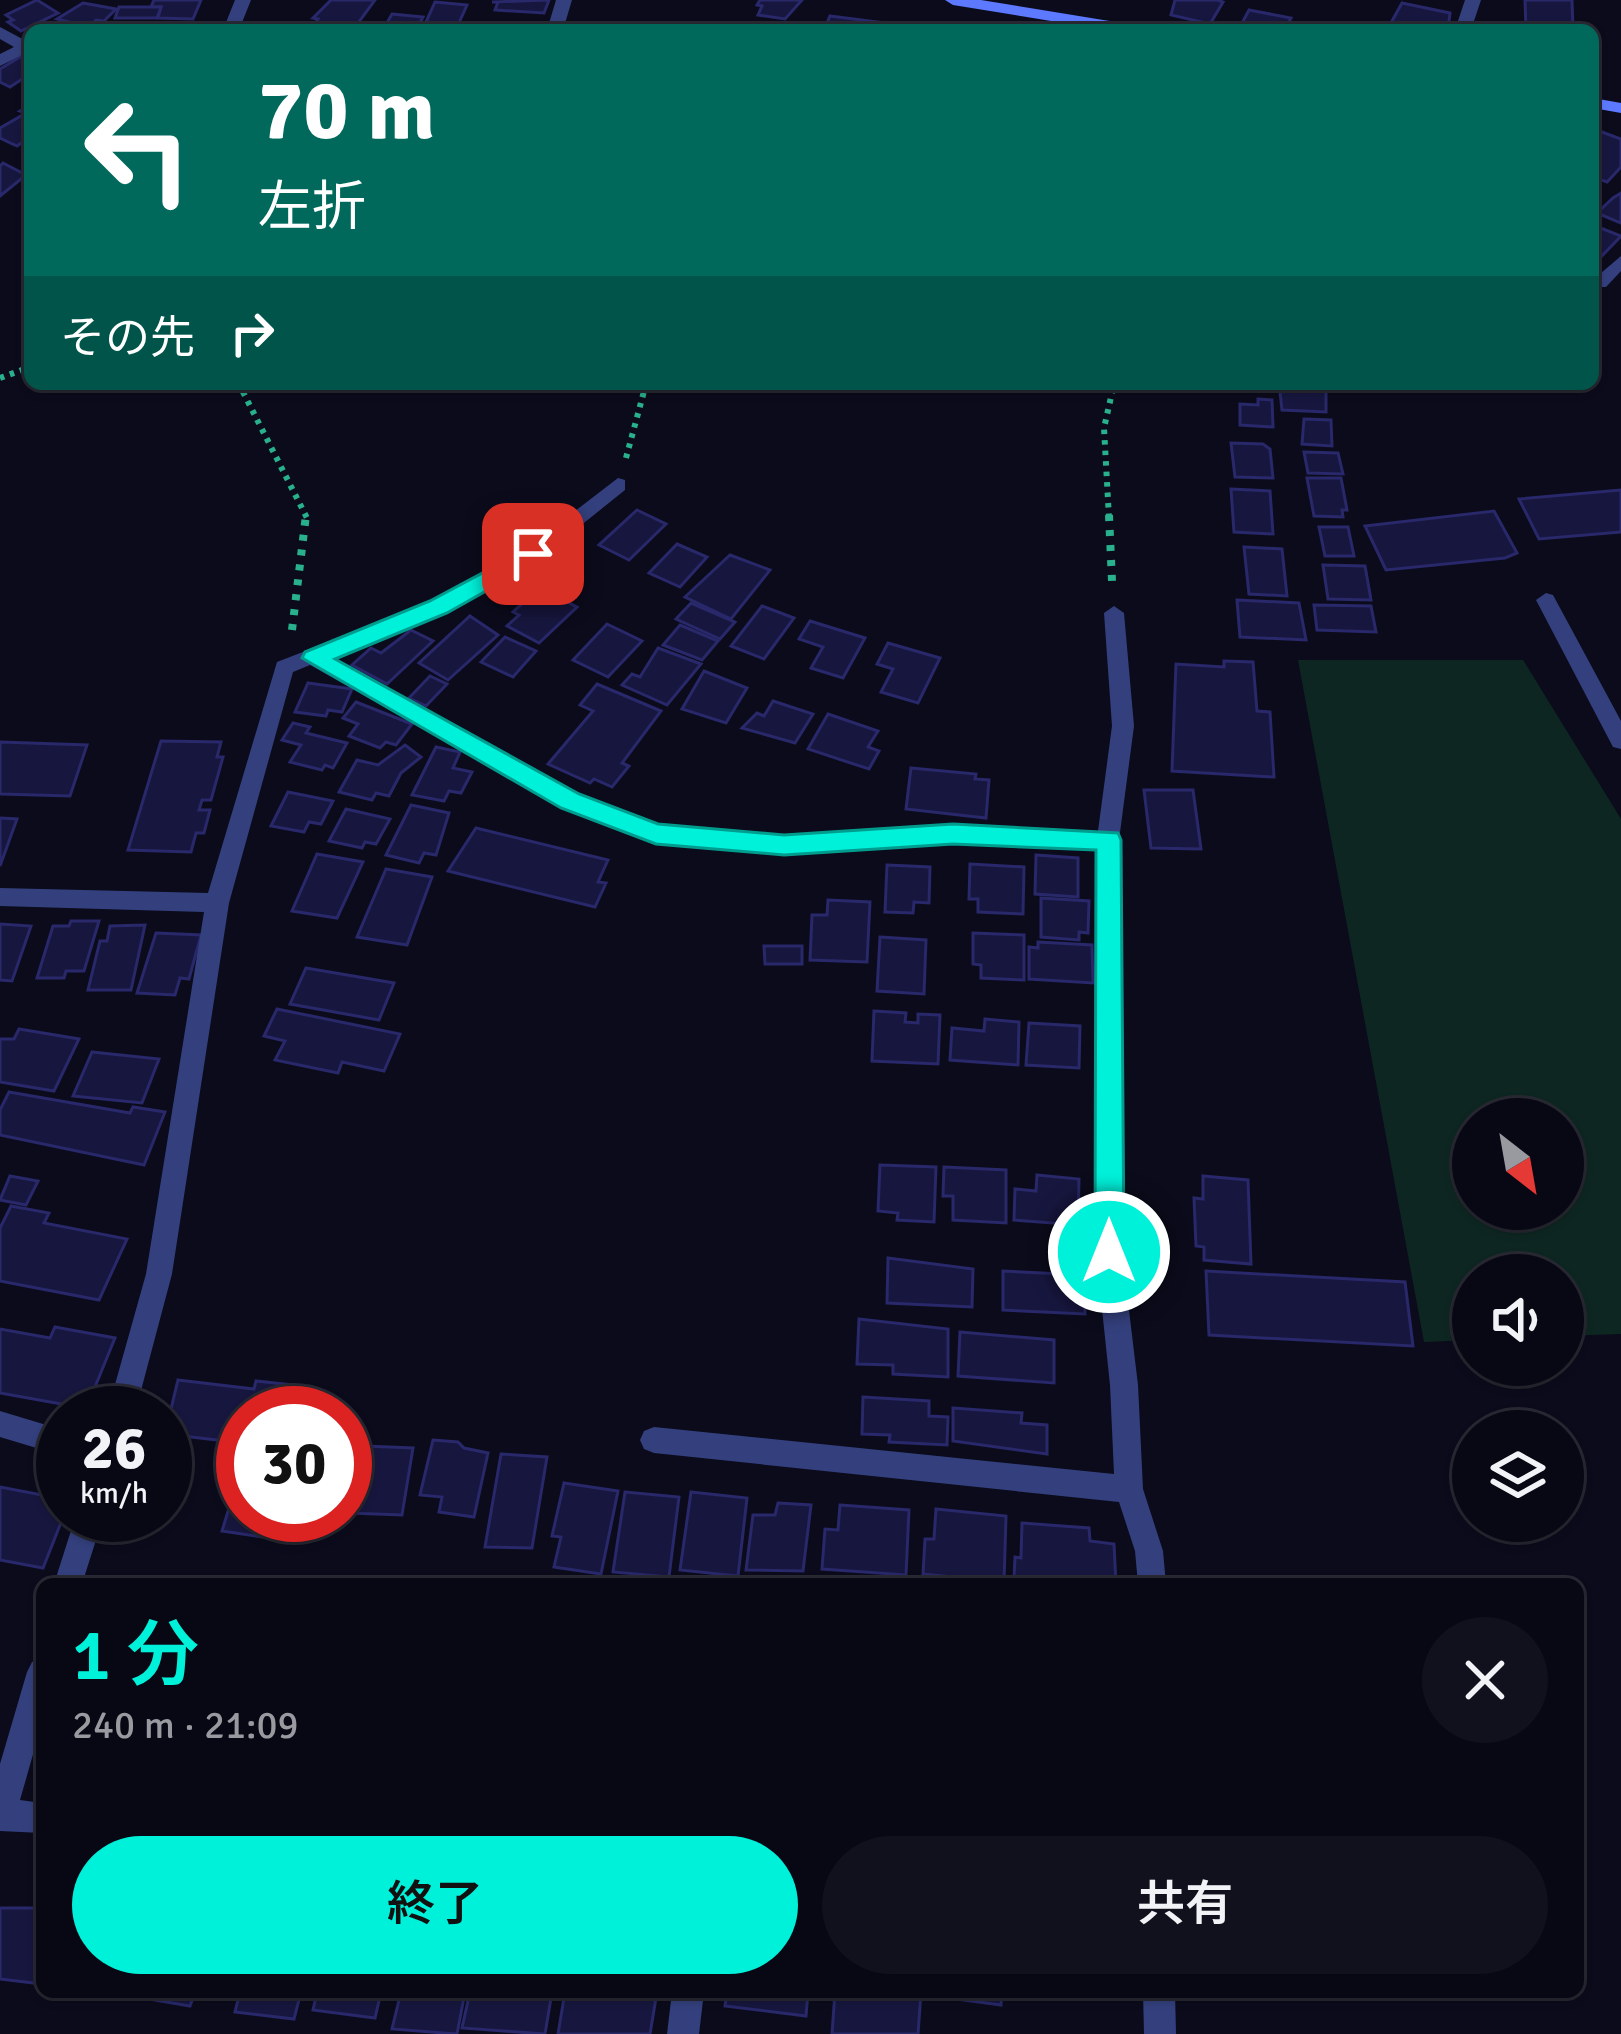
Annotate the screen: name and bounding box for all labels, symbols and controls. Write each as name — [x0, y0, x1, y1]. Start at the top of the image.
text: 70 m — [258, 59, 435, 163]
icon: left — [60, 72, 216, 228]
text: 左折 — [258, 174, 366, 241]
icon: right — [219, 300, 285, 366]
text: その先 — [60, 311, 195, 366]
pin — [482, 503, 584, 605]
icon: arrive — [500, 521, 566, 587]
north arrow — [1452, 1098, 1584, 1230]
map controls — [1452, 1098, 1584, 1542]
position arrow — [1046, 1189, 1172, 1315]
button: sound — [1452, 1254, 1584, 1386]
speed limit sign: 30 — [216, 1386, 372, 1542]
button: layers — [1452, 1410, 1584, 1542]
text: 26 — [82, 1412, 146, 1486]
text: km/h — [80, 1475, 148, 1512]
text: 1 分 — [72, 1611, 199, 1700]
button: close — [1422, 1617, 1548, 1743]
text: 240 m · 21:09 — [72, 1701, 299, 1749]
button: 終了 — [72, 1836, 798, 1974]
button: 共有 — [822, 1836, 1548, 1974]

